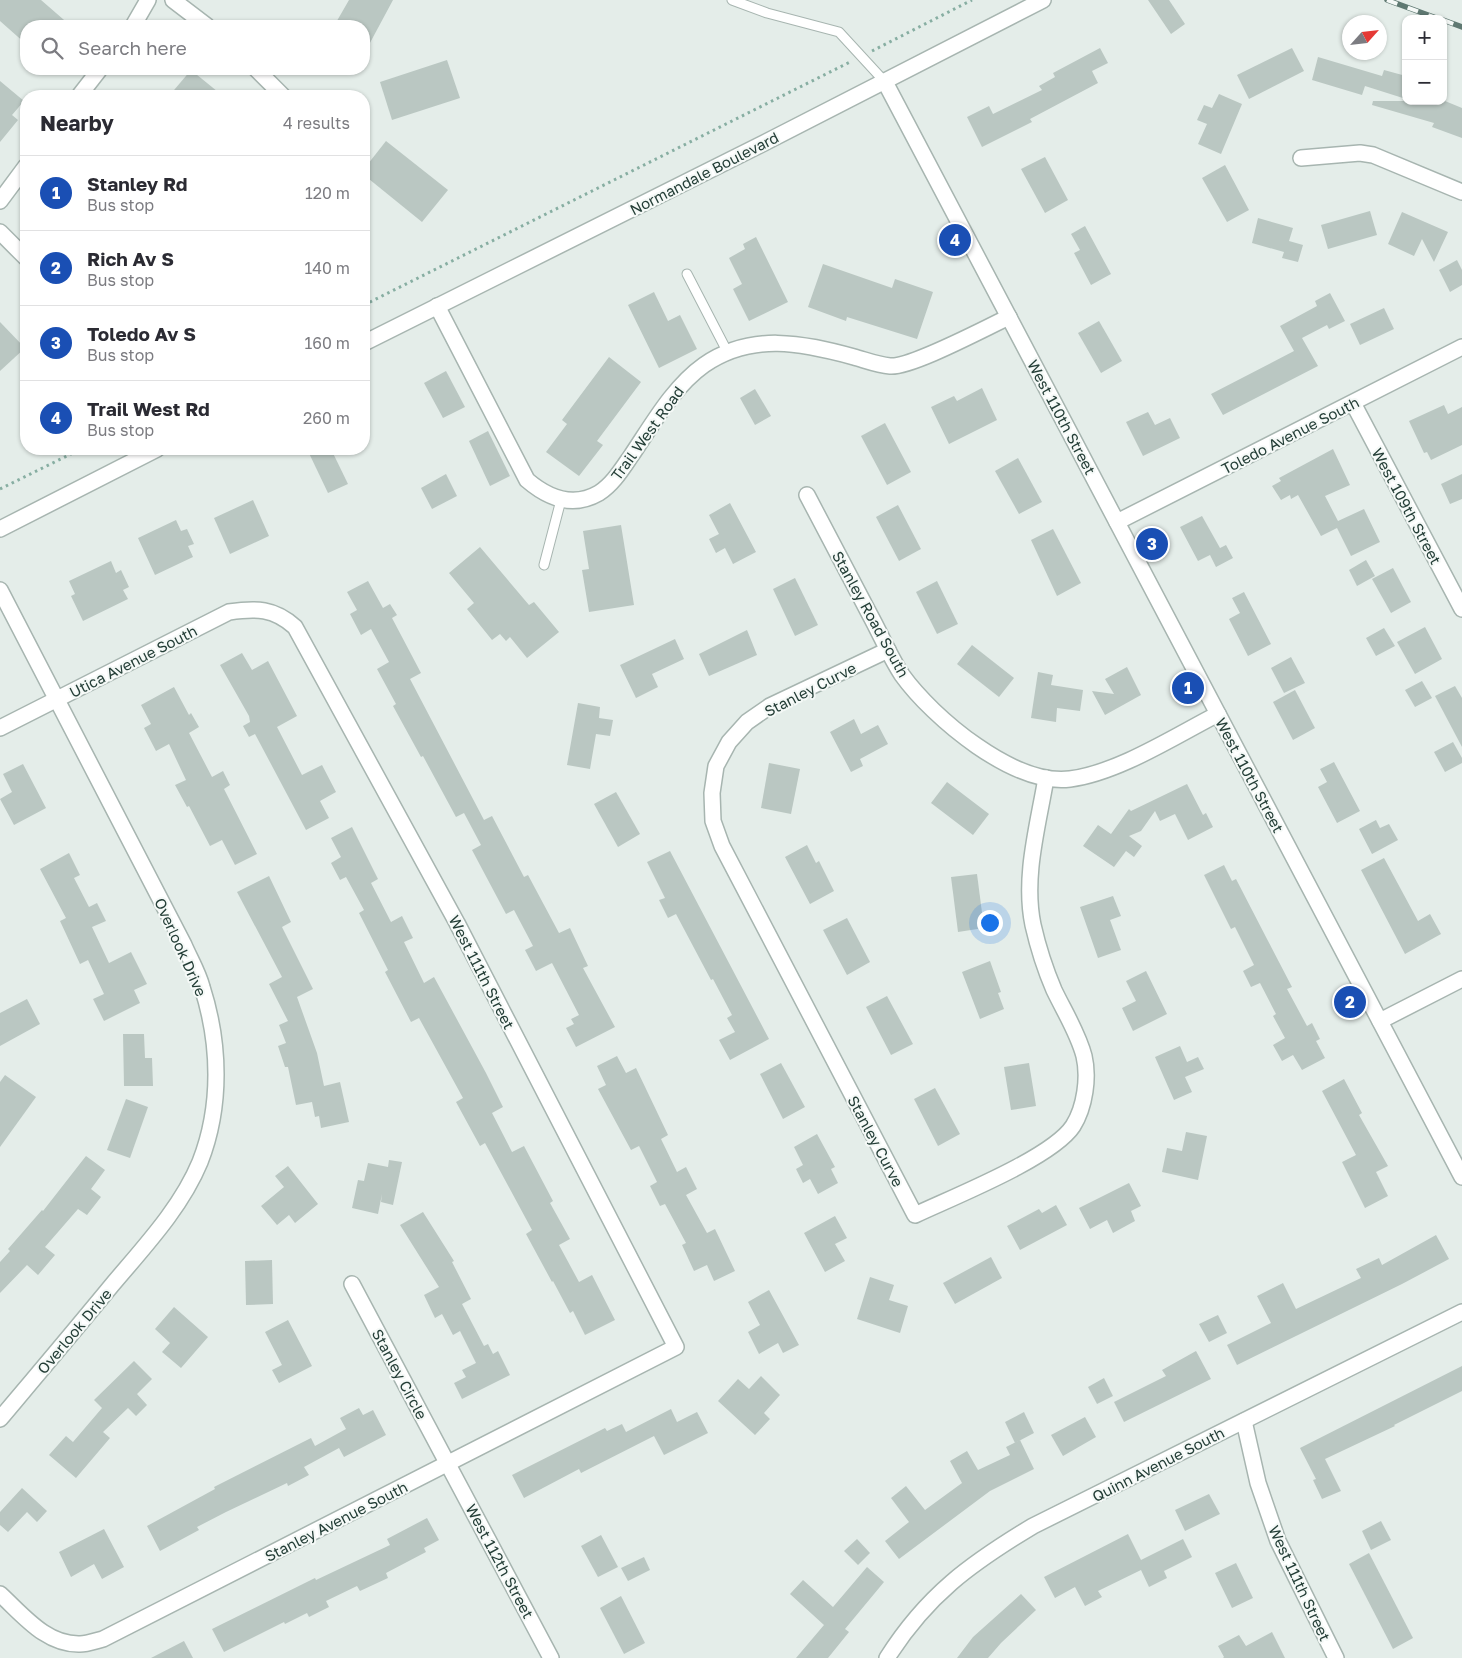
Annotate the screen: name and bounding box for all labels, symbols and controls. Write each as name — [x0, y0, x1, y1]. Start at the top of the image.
north arrow — [1342, 15, 1387, 60]
map controls — [1402, 15, 1447, 105]
button: + — [1402, 15, 1447, 60]
search box — [20, 20, 370, 75]
icon: search — [38, 34, 66, 62]
text: Search here — [78, 36, 187, 59]
button: − — [1402, 60, 1447, 105]
text: Nearby — [40, 110, 114, 136]
text: 4 results — [283, 113, 350, 133]
street label: Normandale Boulevard — [627, 128, 781, 218]
text: Stanley Rd — [87, 172, 188, 195]
text: 1 — [52, 183, 60, 203]
text: 120 m — [305, 183, 350, 203]
text: Bus stop — [87, 195, 154, 215]
pin: 4 — [939, 221, 971, 259]
text: Rich Av S — [87, 247, 174, 270]
text: 2 — [51, 258, 61, 278]
text: 140 m — [304, 258, 350, 278]
text: Bus stop — [87, 270, 154, 290]
text: Toledo Av S — [87, 322, 196, 345]
text: 3 — [51, 333, 61, 353]
text: 160 m — [304, 333, 350, 353]
text: Bus stop — [87, 345, 154, 365]
street label: West 110th Street — [1024, 357, 1100, 477]
street label: Trail West Road — [607, 383, 687, 483]
street label: Toledo Avenue South — [1218, 393, 1362, 477]
text: Trail West Rd — [87, 397, 210, 420]
text: 4 — [51, 408, 61, 428]
text: 260 m — [303, 408, 350, 428]
text: Bus stop — [87, 420, 154, 440]
street label: West 109th Street — [1369, 445, 1445, 567]
pin: 3 — [1136, 525, 1168, 563]
street label: Stanley Road South — [829, 548, 913, 680]
street label: Utica Avenue South — [66, 621, 200, 701]
street label: Stanley Curve — [761, 658, 859, 720]
pin: 1 — [1172, 669, 1204, 707]
street label: West 110th Street — [1212, 715, 1288, 835]
street label: Overlook Drive — [151, 895, 211, 999]
your location — [977, 910, 1003, 936]
street label: West 111th Street — [446, 912, 518, 1032]
pin: 2 — [1334, 983, 1366, 1021]
street label: Stanley Curve — [844, 1092, 908, 1190]
street label: Overlook Drive — [33, 1284, 115, 1377]
street label: Stanley Circle — [369, 1326, 431, 1422]
street label: Quinn Avenue South — [1089, 1423, 1227, 1505]
street label: Stanley Avenue South — [262, 1477, 410, 1565]
street label: West 112th Street — [462, 1501, 538, 1621]
street label: West 111th Street — [1265, 1522, 1335, 1644]

